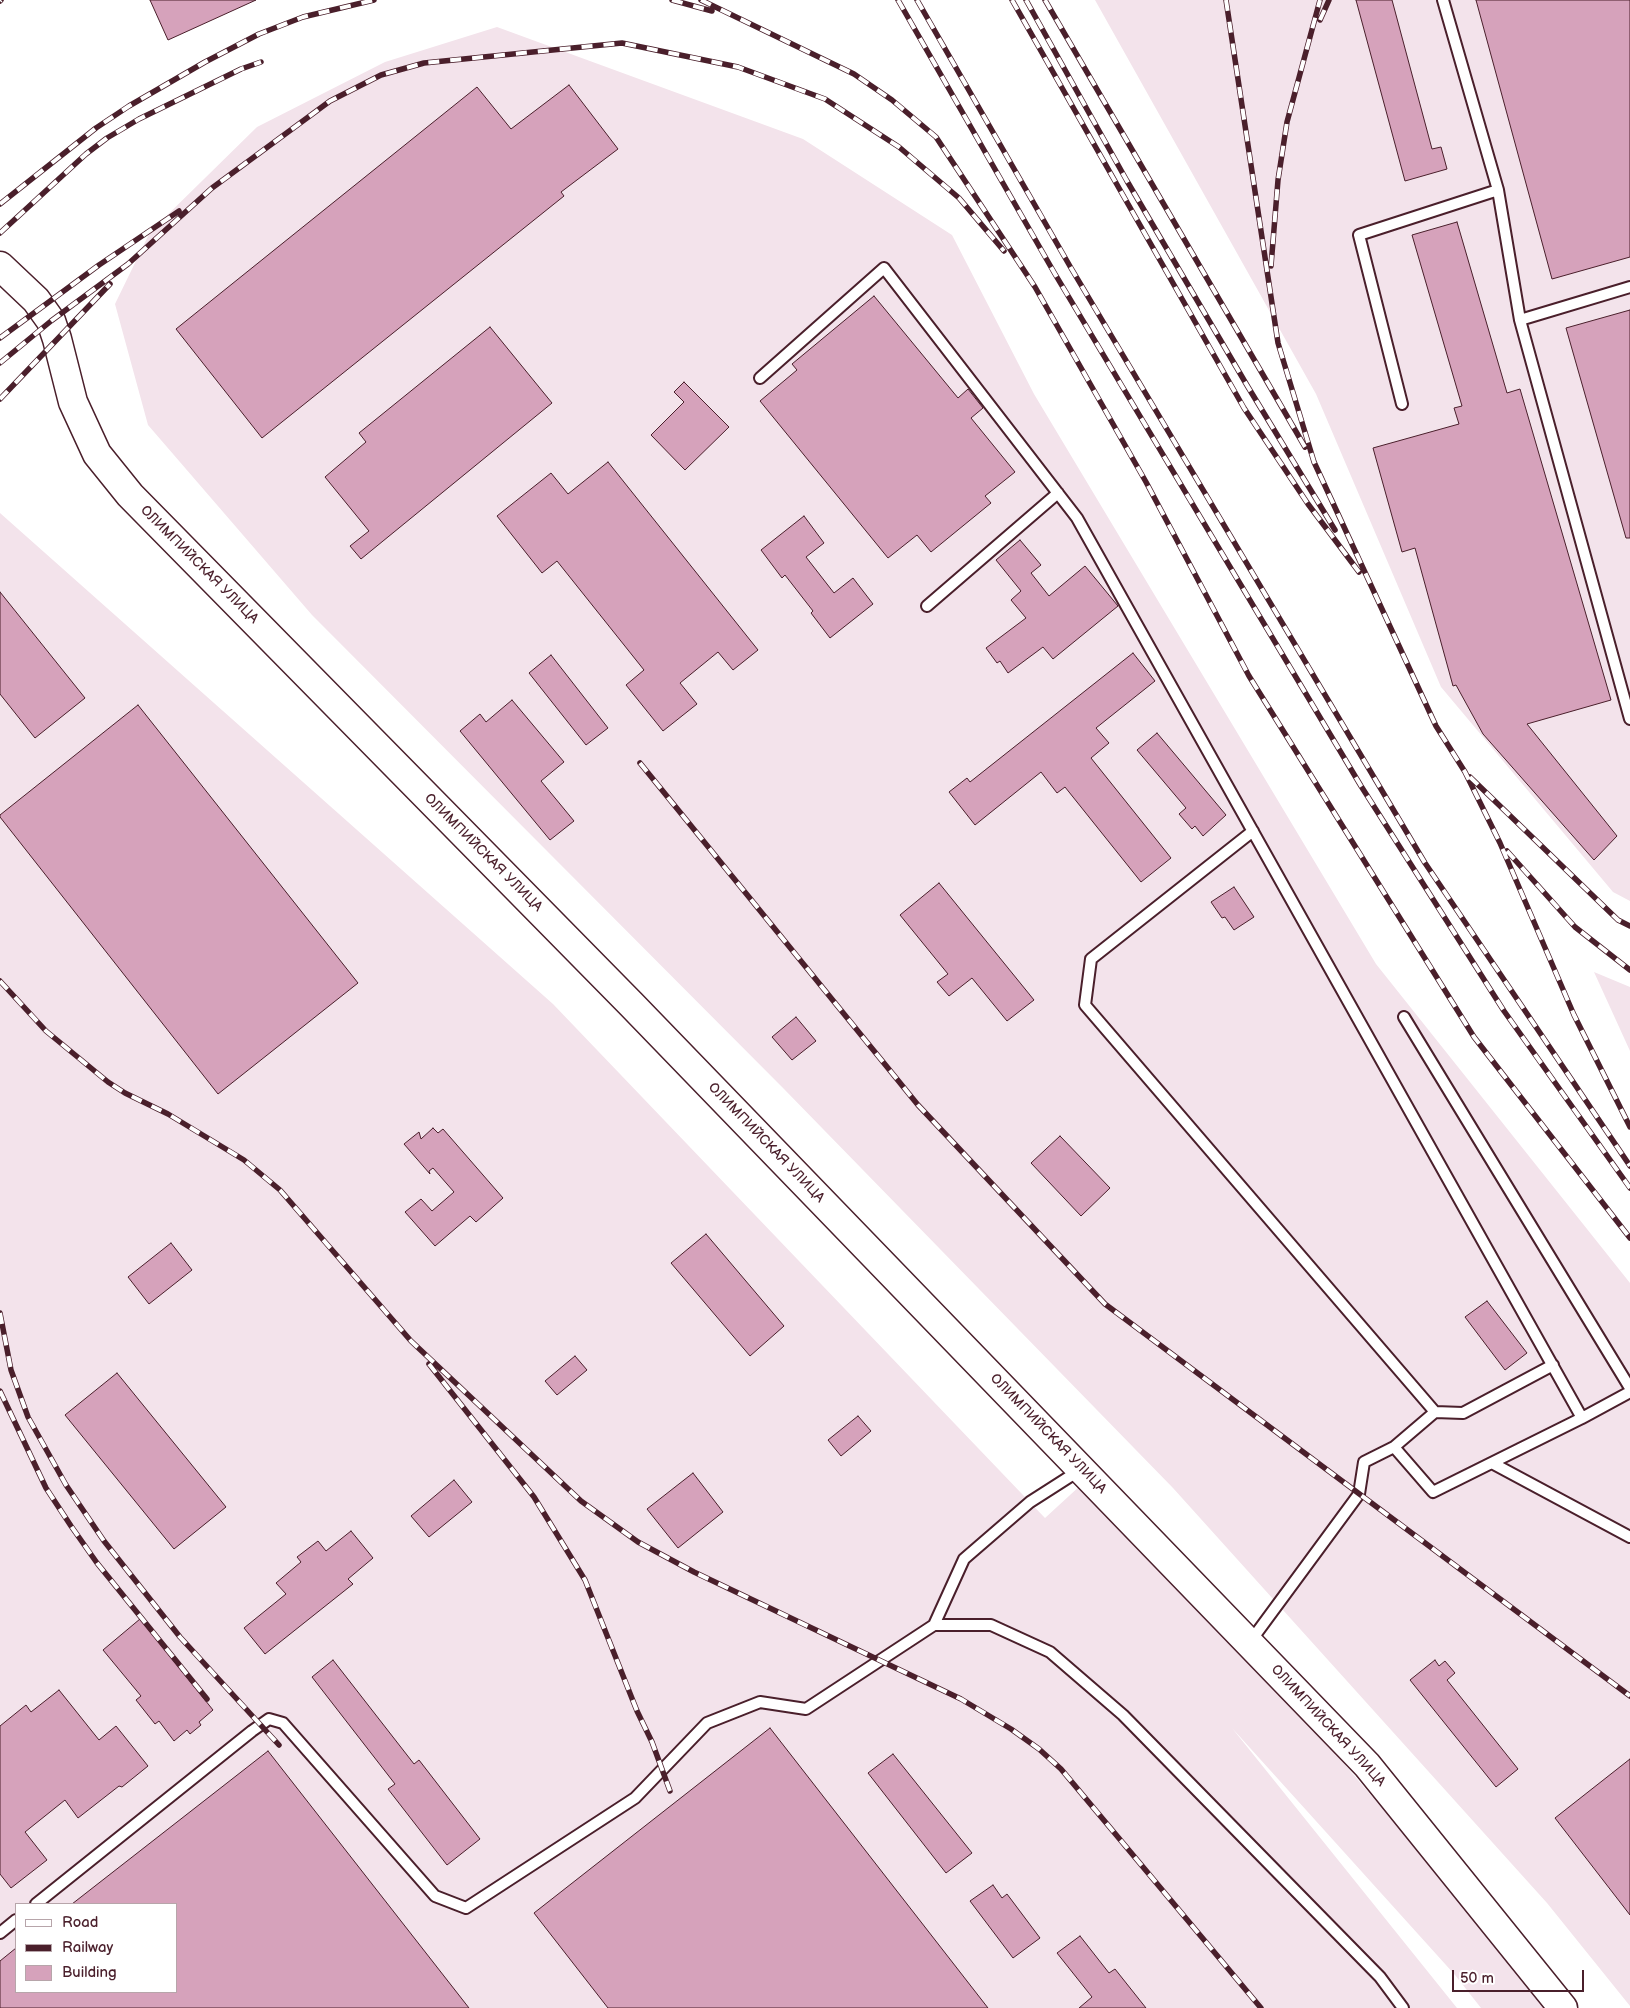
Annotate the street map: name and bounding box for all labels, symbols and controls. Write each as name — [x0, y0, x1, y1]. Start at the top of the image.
street label: ОЛИМПИЙСКАЯ УЛИЦА — [136, 502, 262, 628]
street label: ОЛИМПИЙСКАЯ УЛИЦА — [420, 790, 546, 916]
street label: ОЛИМПИЙСКАЯ УЛИЦА — [704, 1080, 828, 1206]
street label: ОЛИМПИЙСКАЯ УЛИЦА — [986, 1371, 1110, 1497]
street label: ОЛИМПИЙСКАЯ УЛИЦА — [1267, 1662, 1389, 1790]
legend — [15, 1903, 178, 1993]
text: Road — [62, 1913, 98, 1932]
text: Railway — [62, 1938, 113, 1957]
scale bar — [1455, 1960, 1588, 1992]
text: Building — [62, 1963, 117, 1982]
text: 50 m — [1460, 1969, 1494, 1988]

